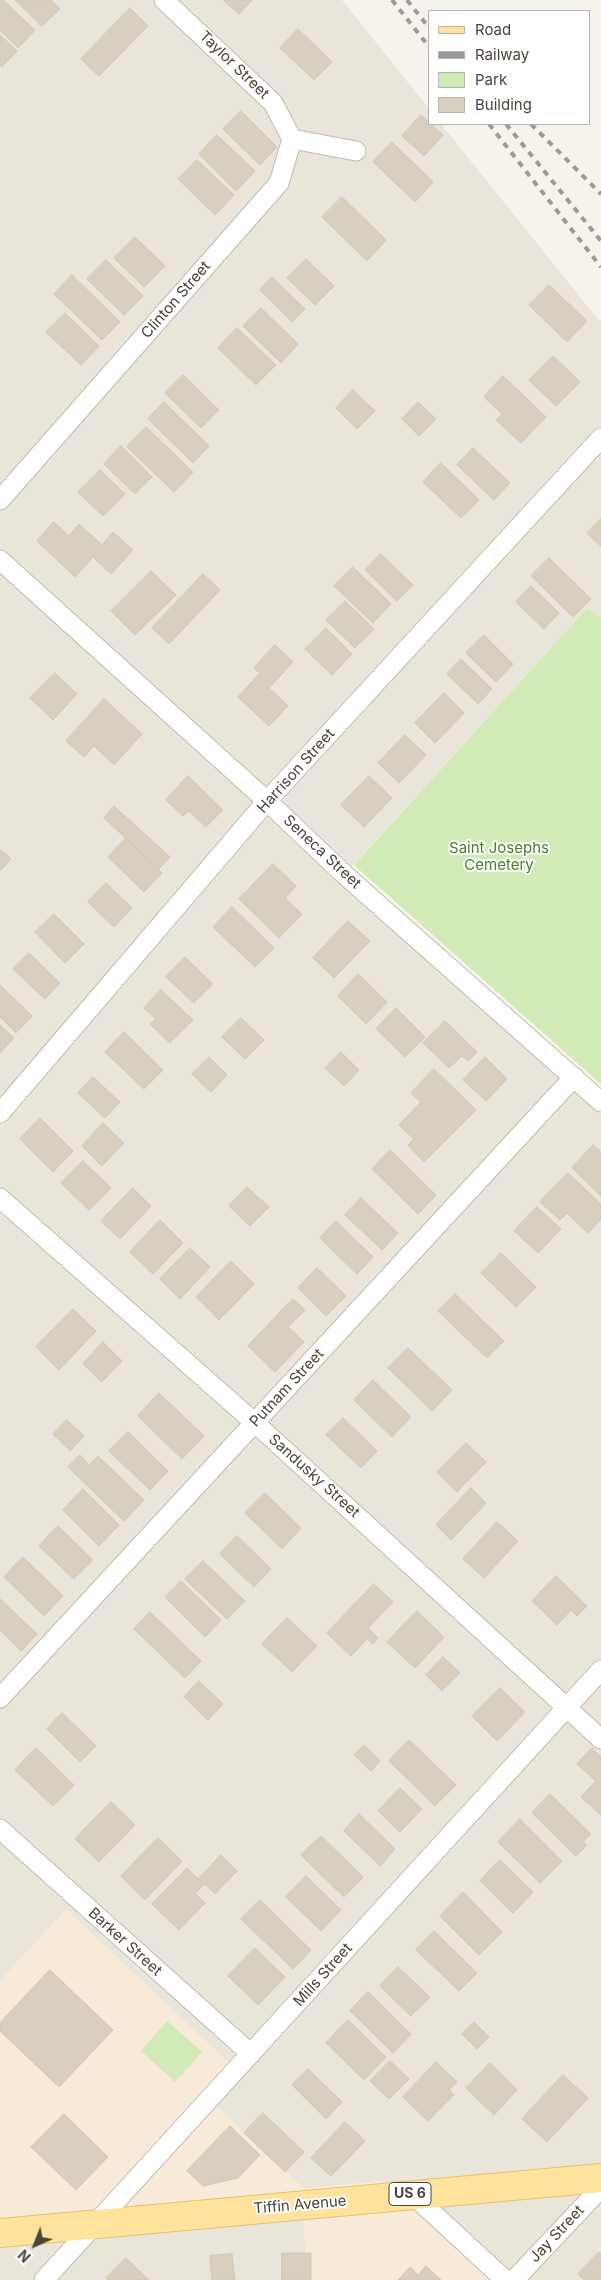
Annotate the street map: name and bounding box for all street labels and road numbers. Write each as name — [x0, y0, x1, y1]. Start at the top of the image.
street label: Taylor Street — [195, 27, 273, 103]
street label: Clinton Street — [138, 258, 214, 342]
street label: Harrison Street — [253, 725, 339, 817]
street label: Seneca Street — [279, 811, 365, 893]
street label: Putnam Street — [246, 1345, 328, 1431]
street label: Sandusky Street — [265, 1430, 363, 1522]
street label: Barker Street — [84, 1904, 166, 1980]
street label: Mills Street — [290, 1940, 356, 2010]
road number: US 6 — [389, 2182, 431, 2206]
street label: Tiffin Avenue — [253, 2192, 347, 2218]
street label: Jay Street — [526, 2202, 588, 2266]

